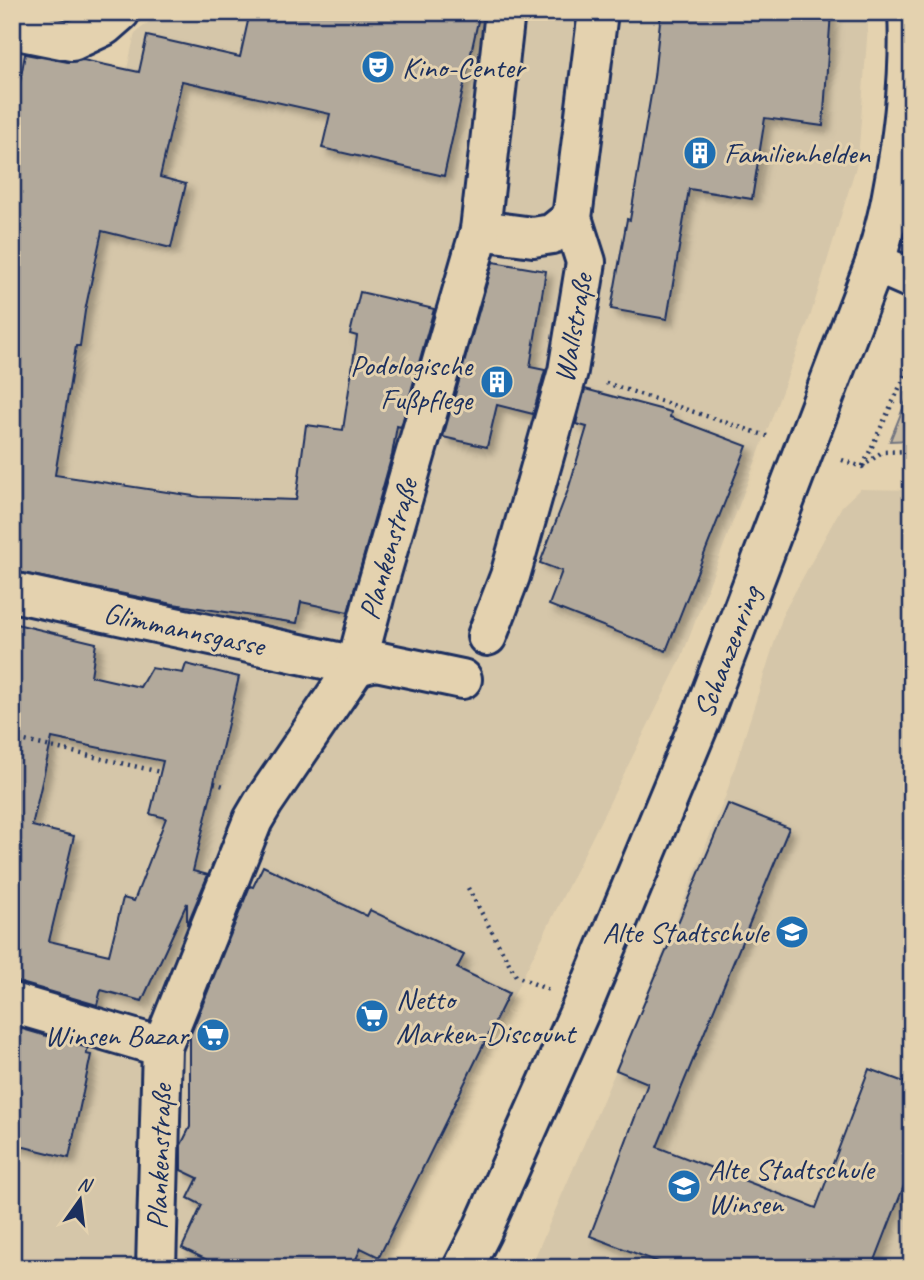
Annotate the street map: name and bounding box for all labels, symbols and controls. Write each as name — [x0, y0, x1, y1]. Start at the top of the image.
theatre icon: Kino-Center — [359, 48, 397, 86]
place label: Kino-Center — [402, 48, 527, 86]
building icon: Familienhelden — [681, 134, 719, 172]
place label: Familienhelden — [724, 134, 871, 172]
street label: Wallstraße — [545, 269, 602, 385]
place label: Podologische Fußpflege — [350, 346, 474, 418]
building icon: Podologische Fußpflege — [478, 363, 516, 401]
street label: Plankenstraße — [350, 472, 427, 624]
street label: Schanzenring — [685, 579, 770, 723]
street label: Glimmannsgasse — [100, 593, 270, 665]
place label: Alte Stadtschule — [602, 913, 770, 951]
school or university icon: Alte Stadtschule — [773, 913, 811, 951]
place label: Netto Marken-Discount — [396, 980, 578, 1052]
supermarket icon: Netto Marken-Discount — [353, 997, 391, 1035]
place label: Winsen Bazar — [44, 1016, 190, 1054]
supermarket icon: Winsen Bazar — [194, 1016, 232, 1054]
street label: Plankenstraße — [137, 1082, 181, 1230]
place label: Alte Stadtschule Winsen — [708, 1150, 876, 1222]
north arrow — [46, 1164, 116, 1234]
school or university icon: Alte Stadtschule Winsen — [665, 1167, 703, 1205]
text: N — [75, 1171, 96, 1198]

